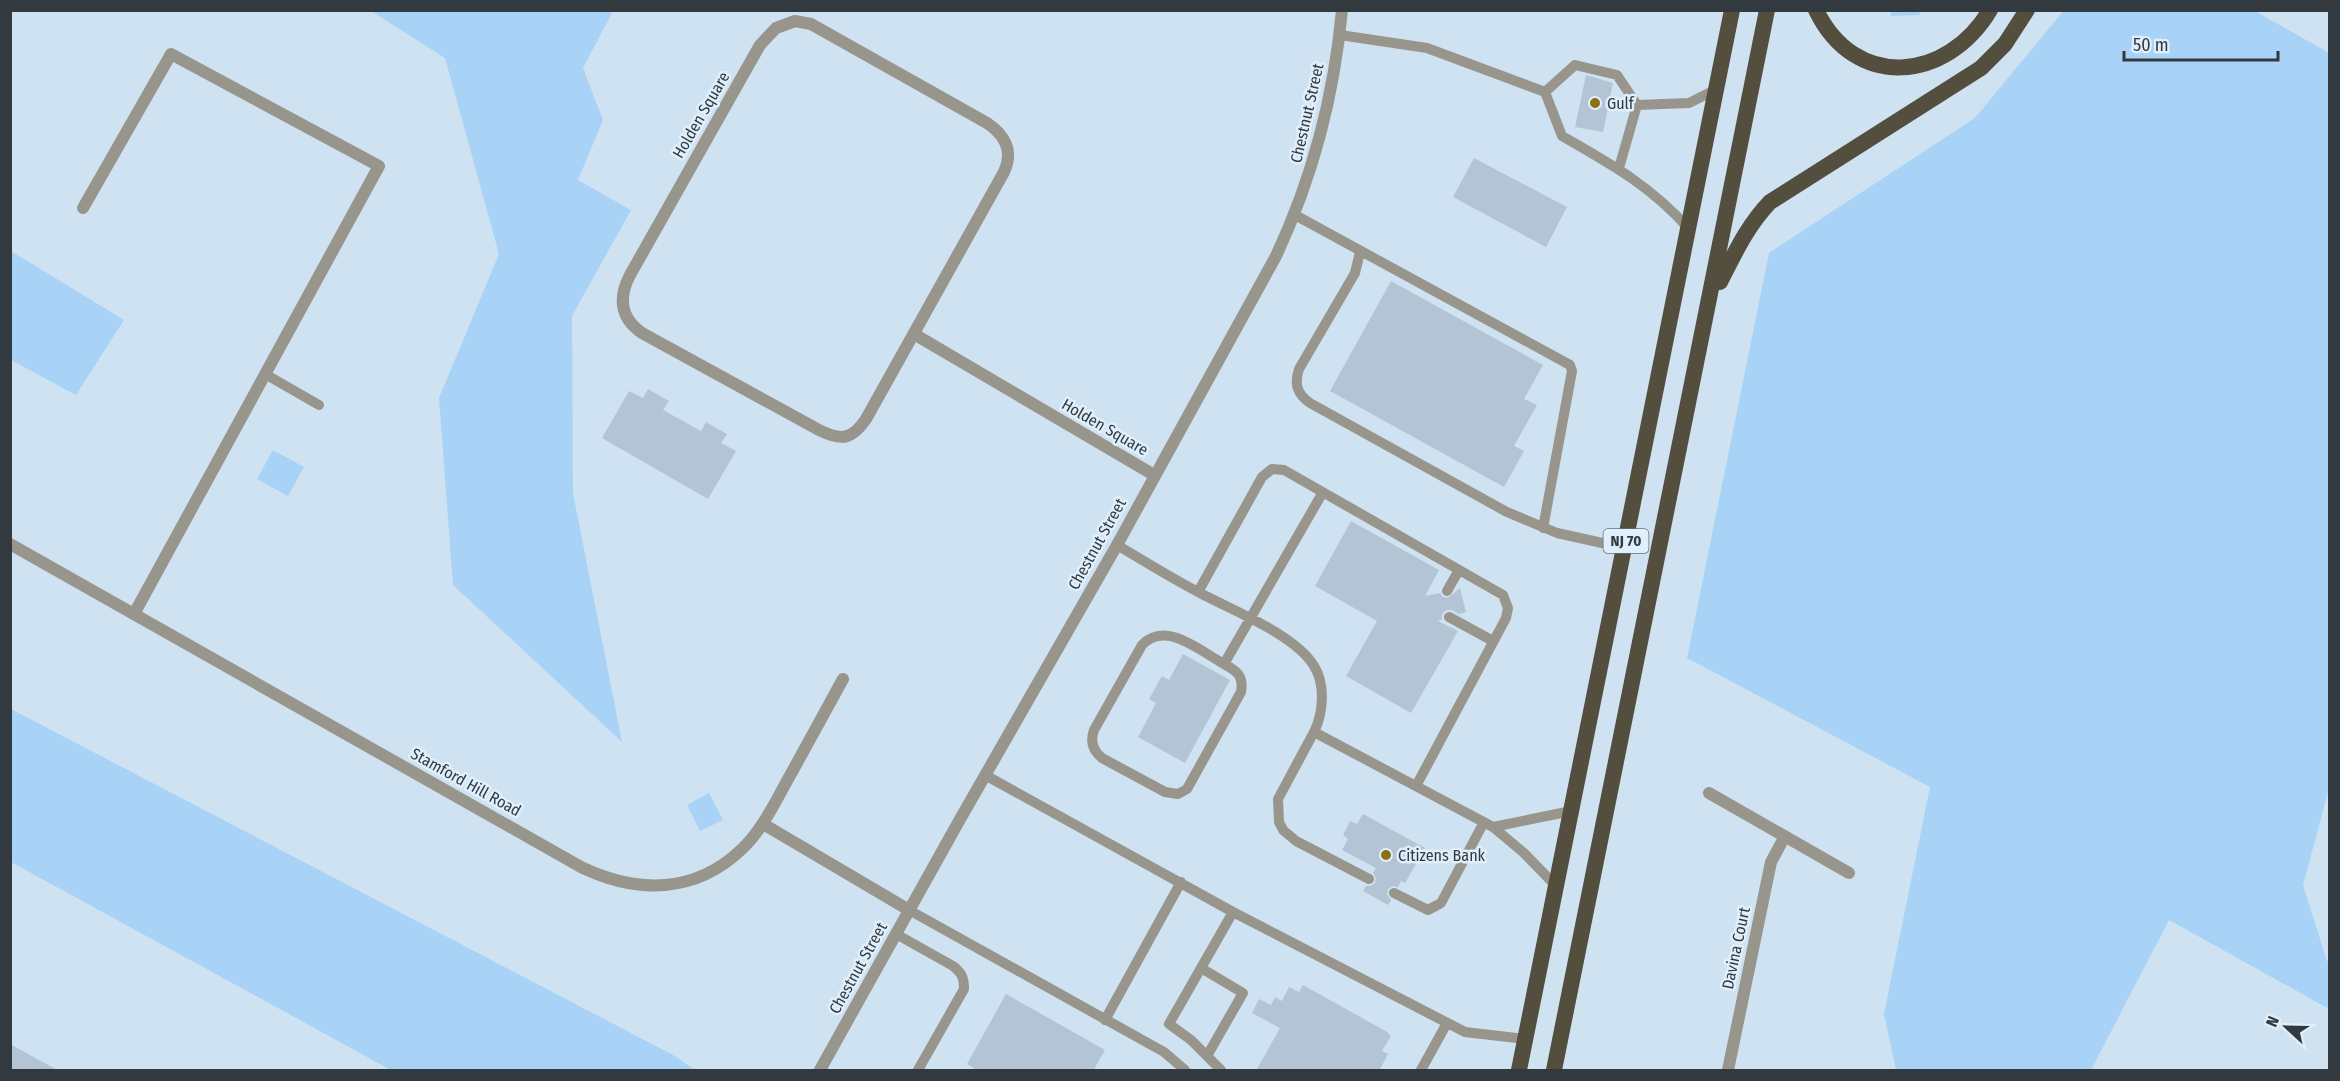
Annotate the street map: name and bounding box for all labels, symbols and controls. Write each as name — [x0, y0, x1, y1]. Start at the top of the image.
scale bar — [2124, 24, 2278, 62]
text: 50 m — [2133, 34, 2169, 56]
street label: Chestnut Street — [1286, 61, 1328, 165]
street label: Holden Square — [669, 68, 733, 162]
place label: Gulf — [1607, 94, 1635, 113]
marker: Gulf — [1588, 96, 1602, 110]
street label: Holden Square — [1058, 395, 1152, 459]
street label: Chestnut Street — [1064, 494, 1130, 593]
road number: NJ 70 — [1604, 529, 1648, 553]
street label: Stamford Hill Road — [408, 744, 524, 820]
place label: Citizens Bank — [1398, 846, 1486, 865]
marker: Citizens Bank — [1379, 848, 1393, 862]
street label: Davina Court — [1718, 905, 1754, 991]
street label: Chestnut Street — [825, 918, 891, 1017]
north arrow — [2256, 997, 2316, 1057]
text: N — [2262, 1014, 2283, 1030]

